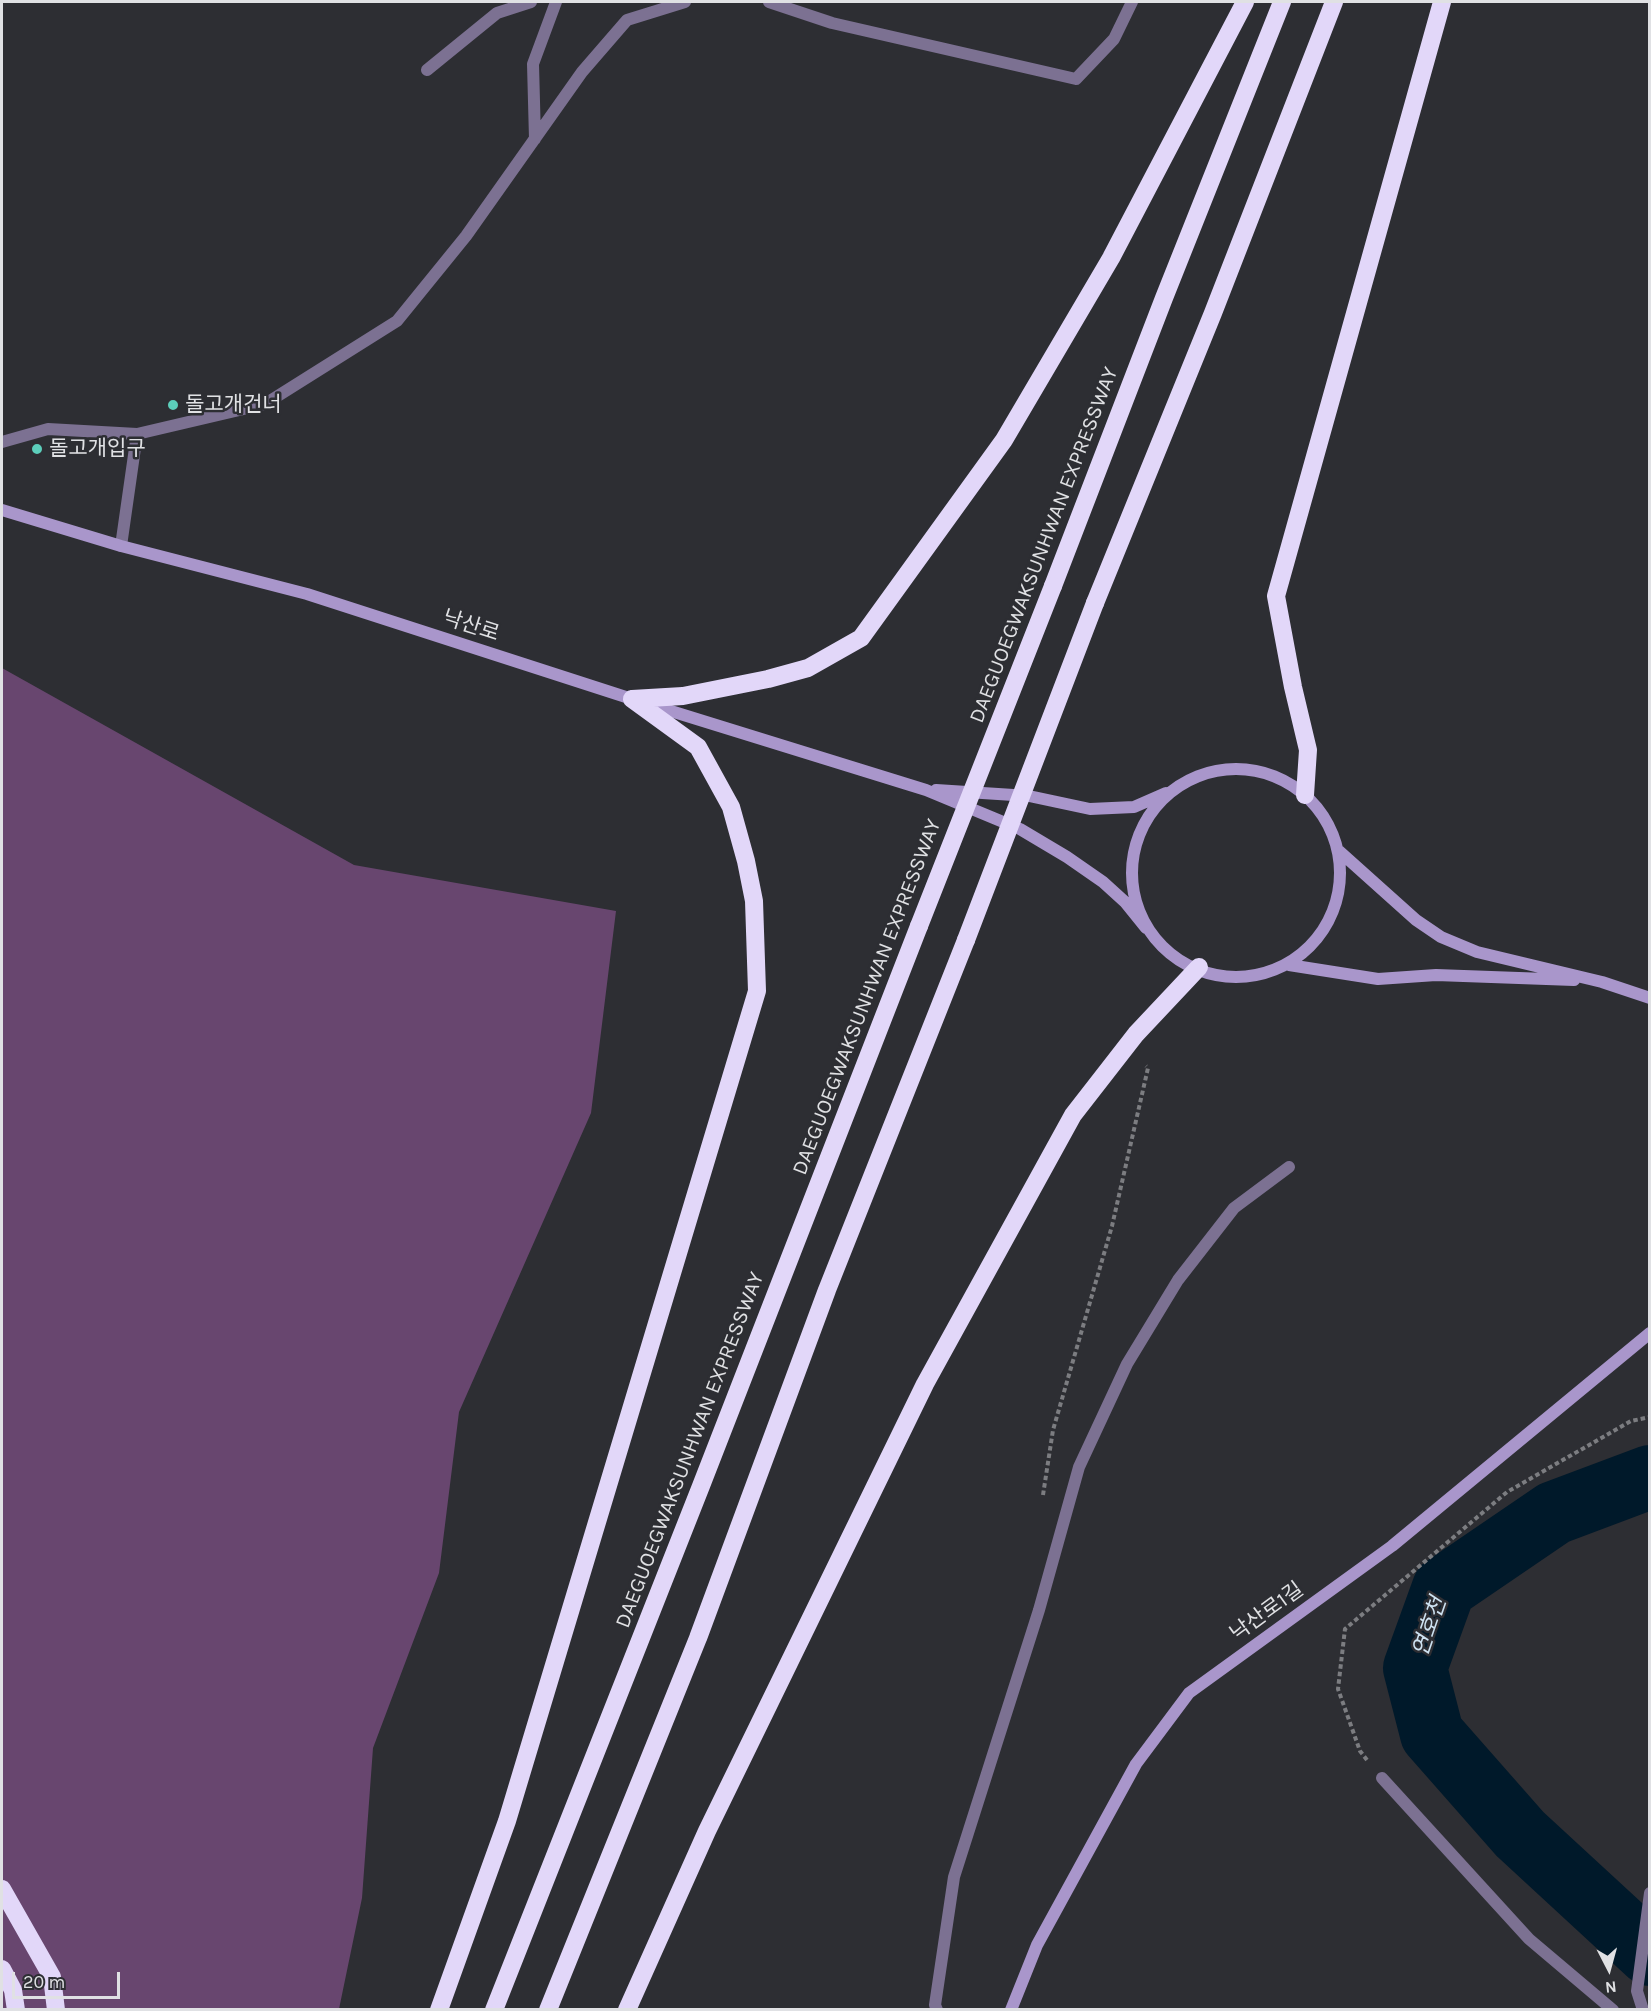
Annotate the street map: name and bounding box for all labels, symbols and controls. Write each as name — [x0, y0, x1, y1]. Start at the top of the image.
street label: DAEGUOEGWAKSUNHWAN EXPRESSWAY — [964, 363, 1124, 727]
place label: 돌고개건너 — [185, 392, 282, 418]
marker: 돌고개건너 — [166, 398, 180, 412]
place label: 돌고개입구 — [49, 436, 146, 462]
marker: 돌고개입구 — [30, 442, 44, 456]
street label: 낙산로 — [440, 605, 502, 647]
street label: DAEGUOEGWAKSUNHWAN EXPRESSWAY — [787, 815, 947, 1179]
street label: DAEGUOEGWAKSUNHWAN EXPRESSWAY — [610, 1268, 770, 1632]
street label: 낙산로1길 — [1226, 1577, 1308, 1647]
water label: 연호천 — [1408, 1594, 1452, 1660]
north arrow — [1579, 1939, 1639, 1999]
scale bar — [15, 1960, 123, 1998]
text: 20 m — [23, 1971, 65, 1993]
text: N — [1604, 1977, 1618, 1997]

